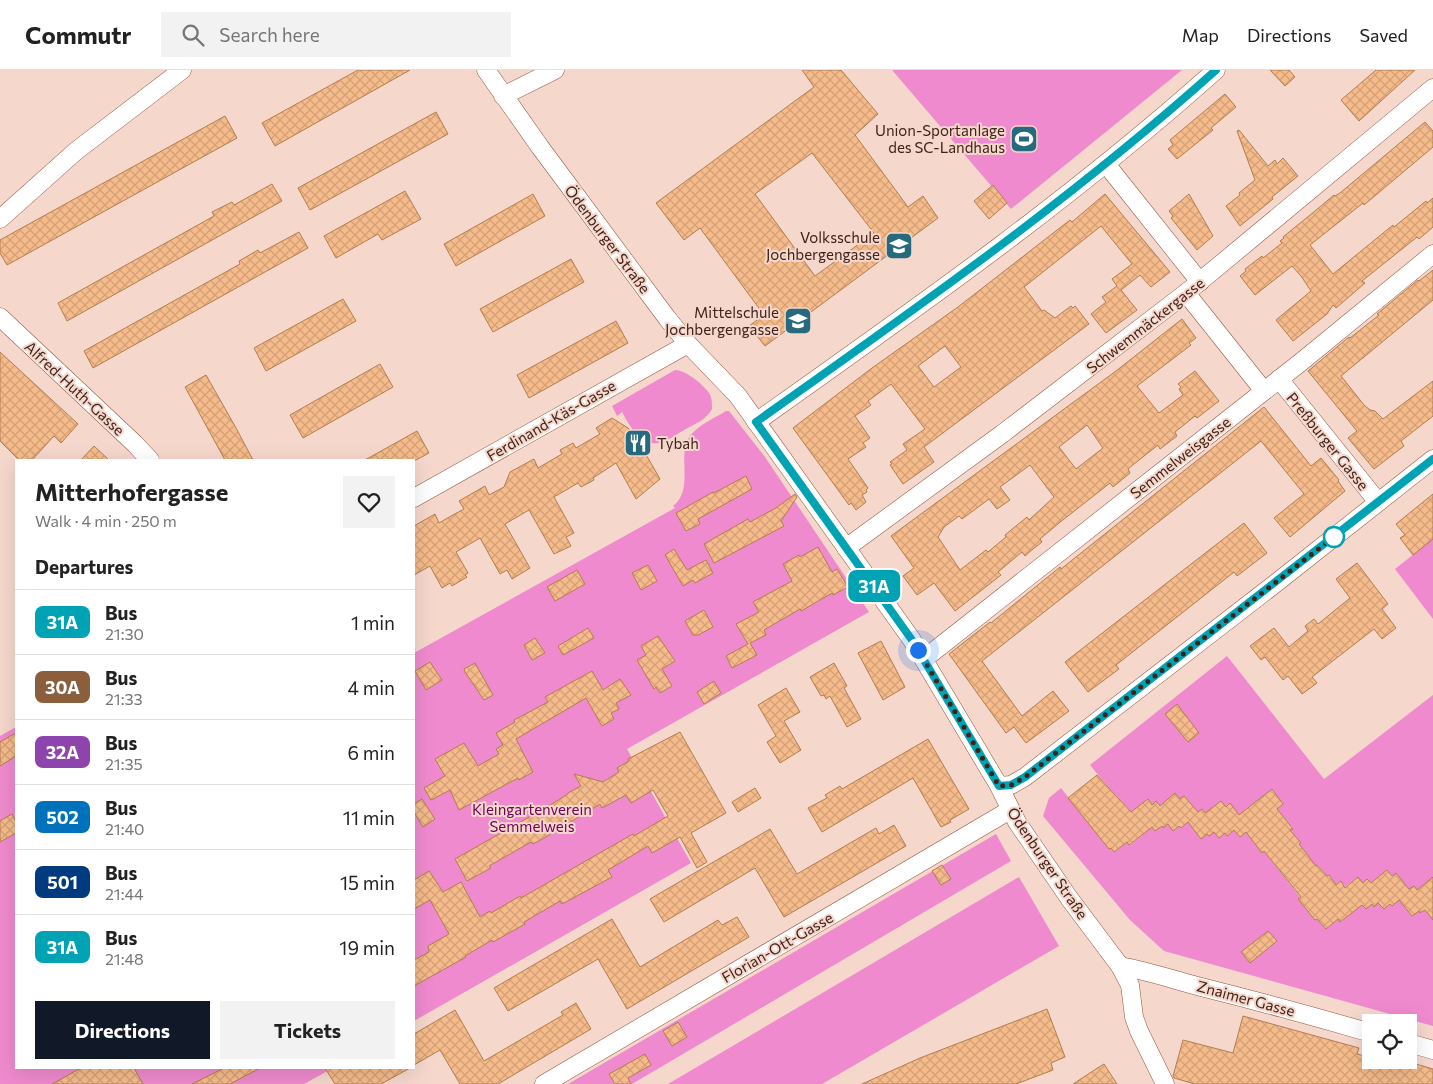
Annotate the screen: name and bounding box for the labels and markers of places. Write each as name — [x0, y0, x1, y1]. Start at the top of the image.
place label: Union-Sportanlage des SC-Landhaus — [875, 121, 1005, 156]
sports icon: Union-Sportanlage des SC-Landhaus — [1009, 124, 1039, 154]
place label: Volksschule Jochbergengasse — [766, 228, 880, 263]
school or university icon: Volksschule Jochbergengasse — [884, 231, 914, 261]
place label: Mittelschule Jochbergengasse — [665, 303, 779, 338]
school or university icon: Mittelschule Jochbergengasse — [783, 306, 813, 336]
restaurant icon: Tybah — [623, 428, 653, 458]
place label: Tybah — [657, 434, 699, 452]
unlabelled marker — [1323, 526, 1345, 548]

